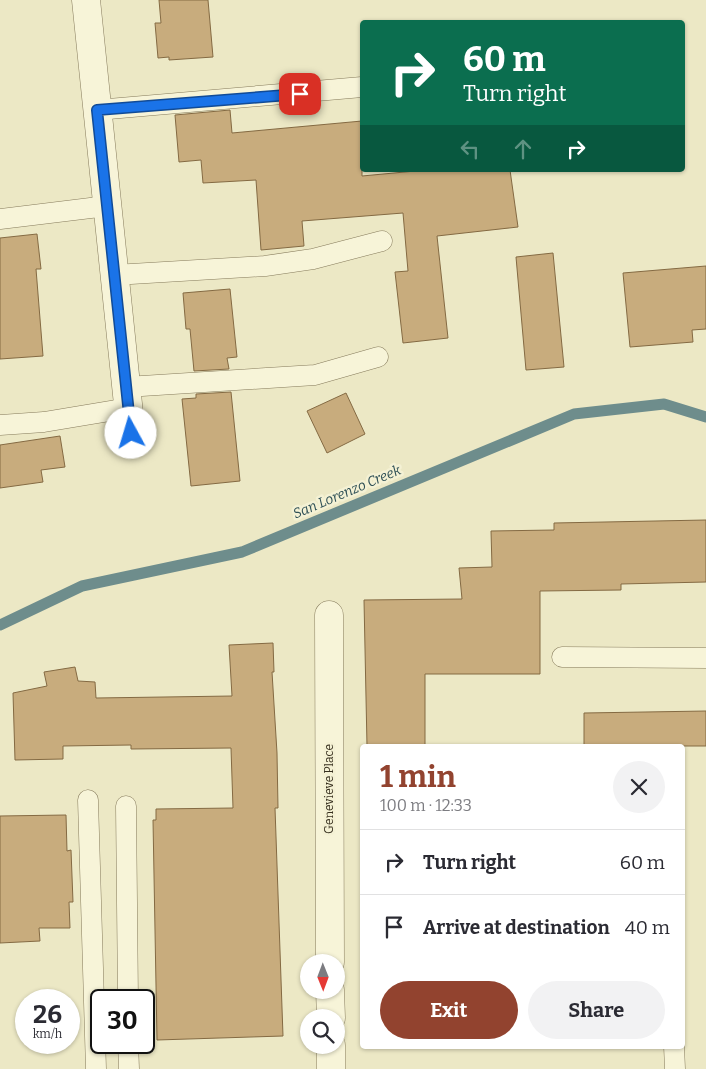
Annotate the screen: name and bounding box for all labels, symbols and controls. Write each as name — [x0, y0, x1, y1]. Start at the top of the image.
text: 60 m — [463, 38, 546, 80]
icon: right — [380, 40, 445, 105]
pin — [279, 73, 321, 115]
icon: arrive — [286, 80, 314, 108]
text: Turn right — [463, 80, 566, 107]
icon: left — [456, 135, 484, 163]
icon: ahead — [509, 135, 537, 163]
icon: right — [562, 135, 590, 163]
position arrow — [104, 406, 156, 458]
water label: San Lorenzo Creek — [290, 461, 404, 522]
street label: Genevieve Place — [322, 744, 336, 834]
text: 1 min — [380, 759, 456, 795]
button: close — [613, 761, 665, 813]
text: 100 m · 12:33 — [380, 796, 472, 815]
icon: right — [380, 848, 408, 876]
text: Turn right — [423, 851, 516, 874]
text: 60 m — [620, 851, 665, 874]
icon: arrive — [380, 913, 408, 941]
text: Arrive at destination — [423, 916, 610, 939]
text: 40 m — [625, 916, 670, 939]
north arrow — [300, 954, 345, 999]
map controls — [300, 954, 345, 1054]
button: Exit — [380, 981, 518, 1039]
button: Share — [528, 981, 665, 1039]
speed limit sign: 30 — [90, 989, 155, 1054]
text: 26 — [33, 1000, 62, 1030]
button: search — [300, 1009, 345, 1054]
text: km/h — [33, 1027, 62, 1041]

